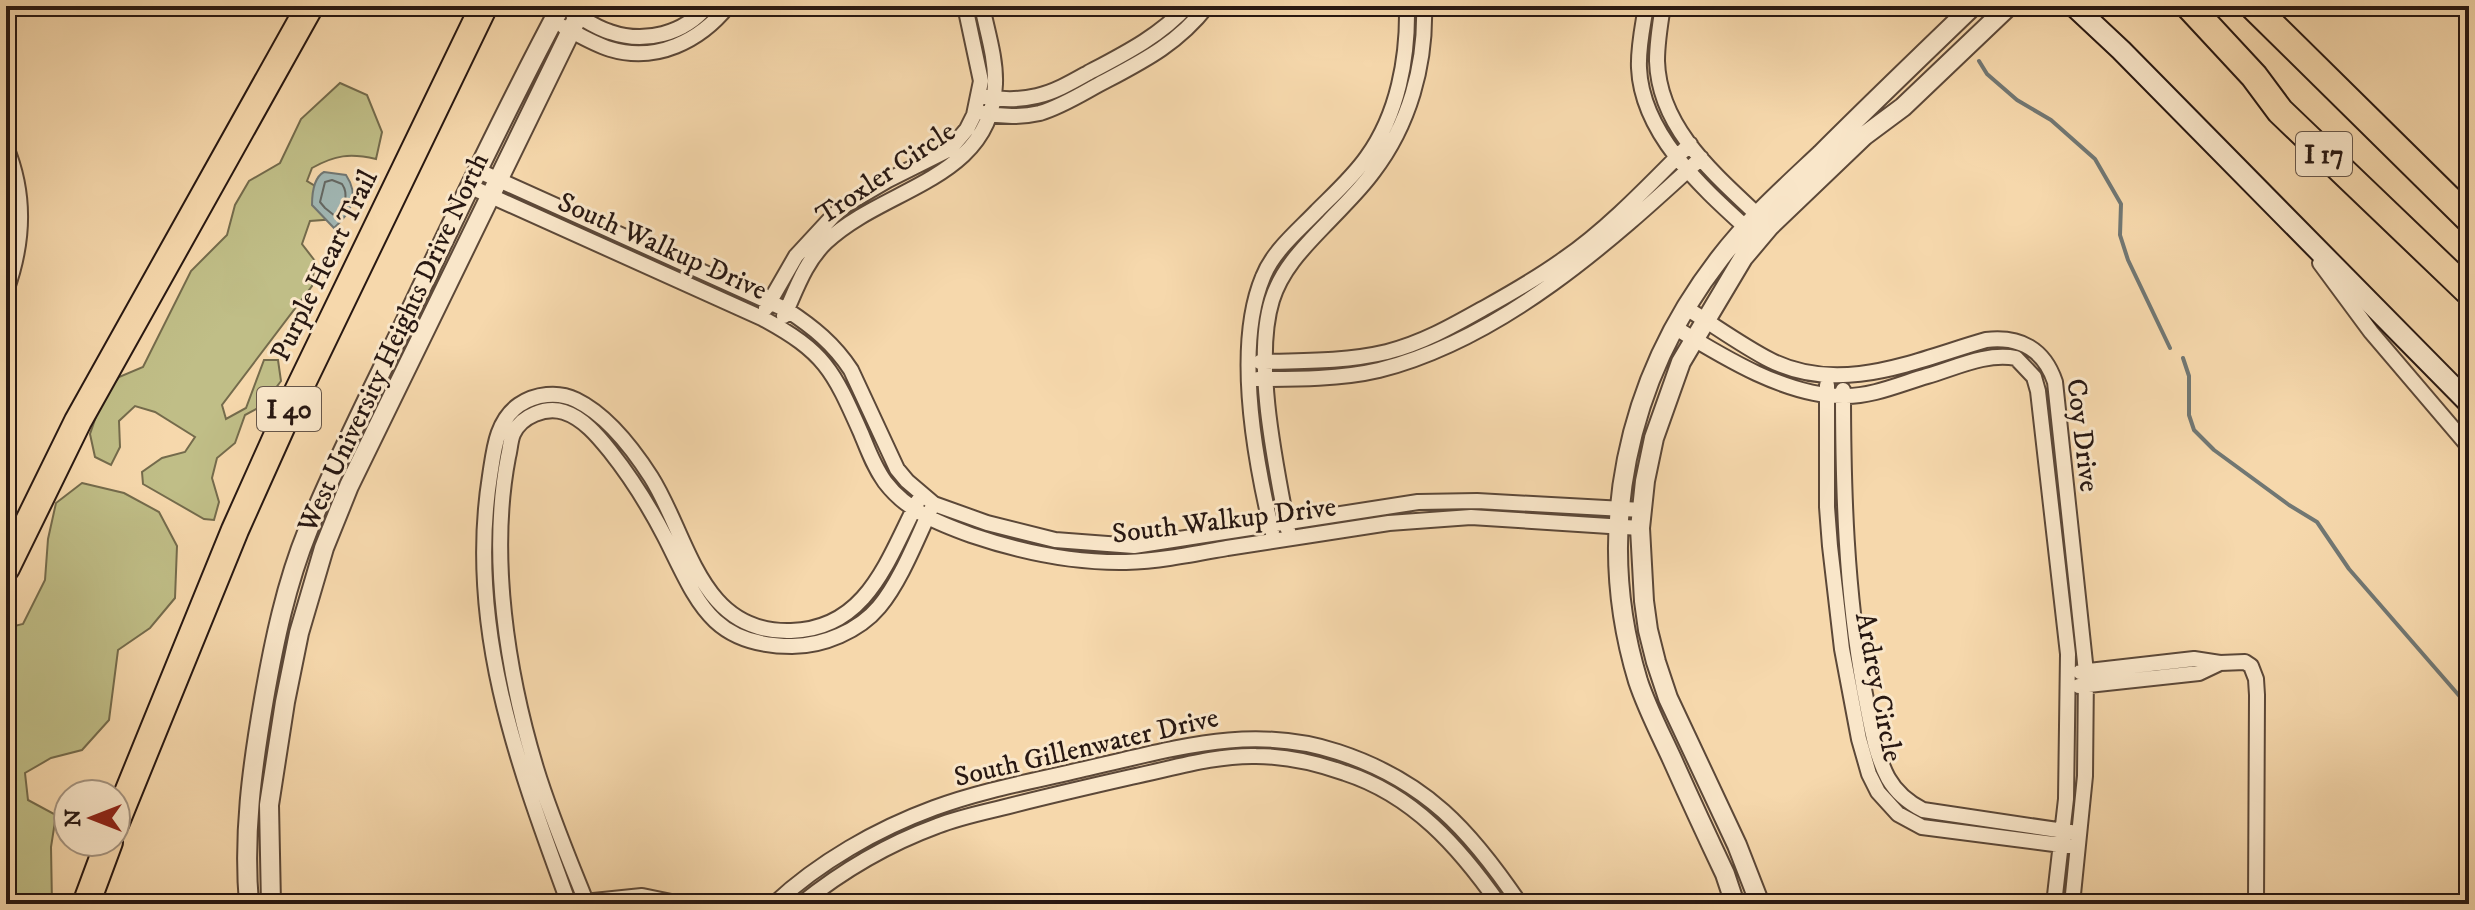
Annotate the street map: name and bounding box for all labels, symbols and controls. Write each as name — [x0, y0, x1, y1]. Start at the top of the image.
street label: Troxler Circle — [810, 114, 962, 233]
road number: I 17 — [2296, 132, 2352, 176]
street label: West University Heights Drive North — [289, 147, 497, 539]
street label: Purple Heart Trail — [263, 164, 386, 367]
street label: South Walkup Drive — [552, 185, 772, 308]
street label: Coy Drive — [2058, 377, 2107, 494]
road number: I 40 — [257, 387, 321, 431]
street label: South Walkup Drive — [1110, 489, 1338, 552]
street label: Ardrey Circle — [1847, 610, 1910, 765]
street label: South Gillenwater Drive — [951, 700, 1222, 795]
north arrow — [52, 778, 132, 858]
text: N — [60, 809, 87, 827]

